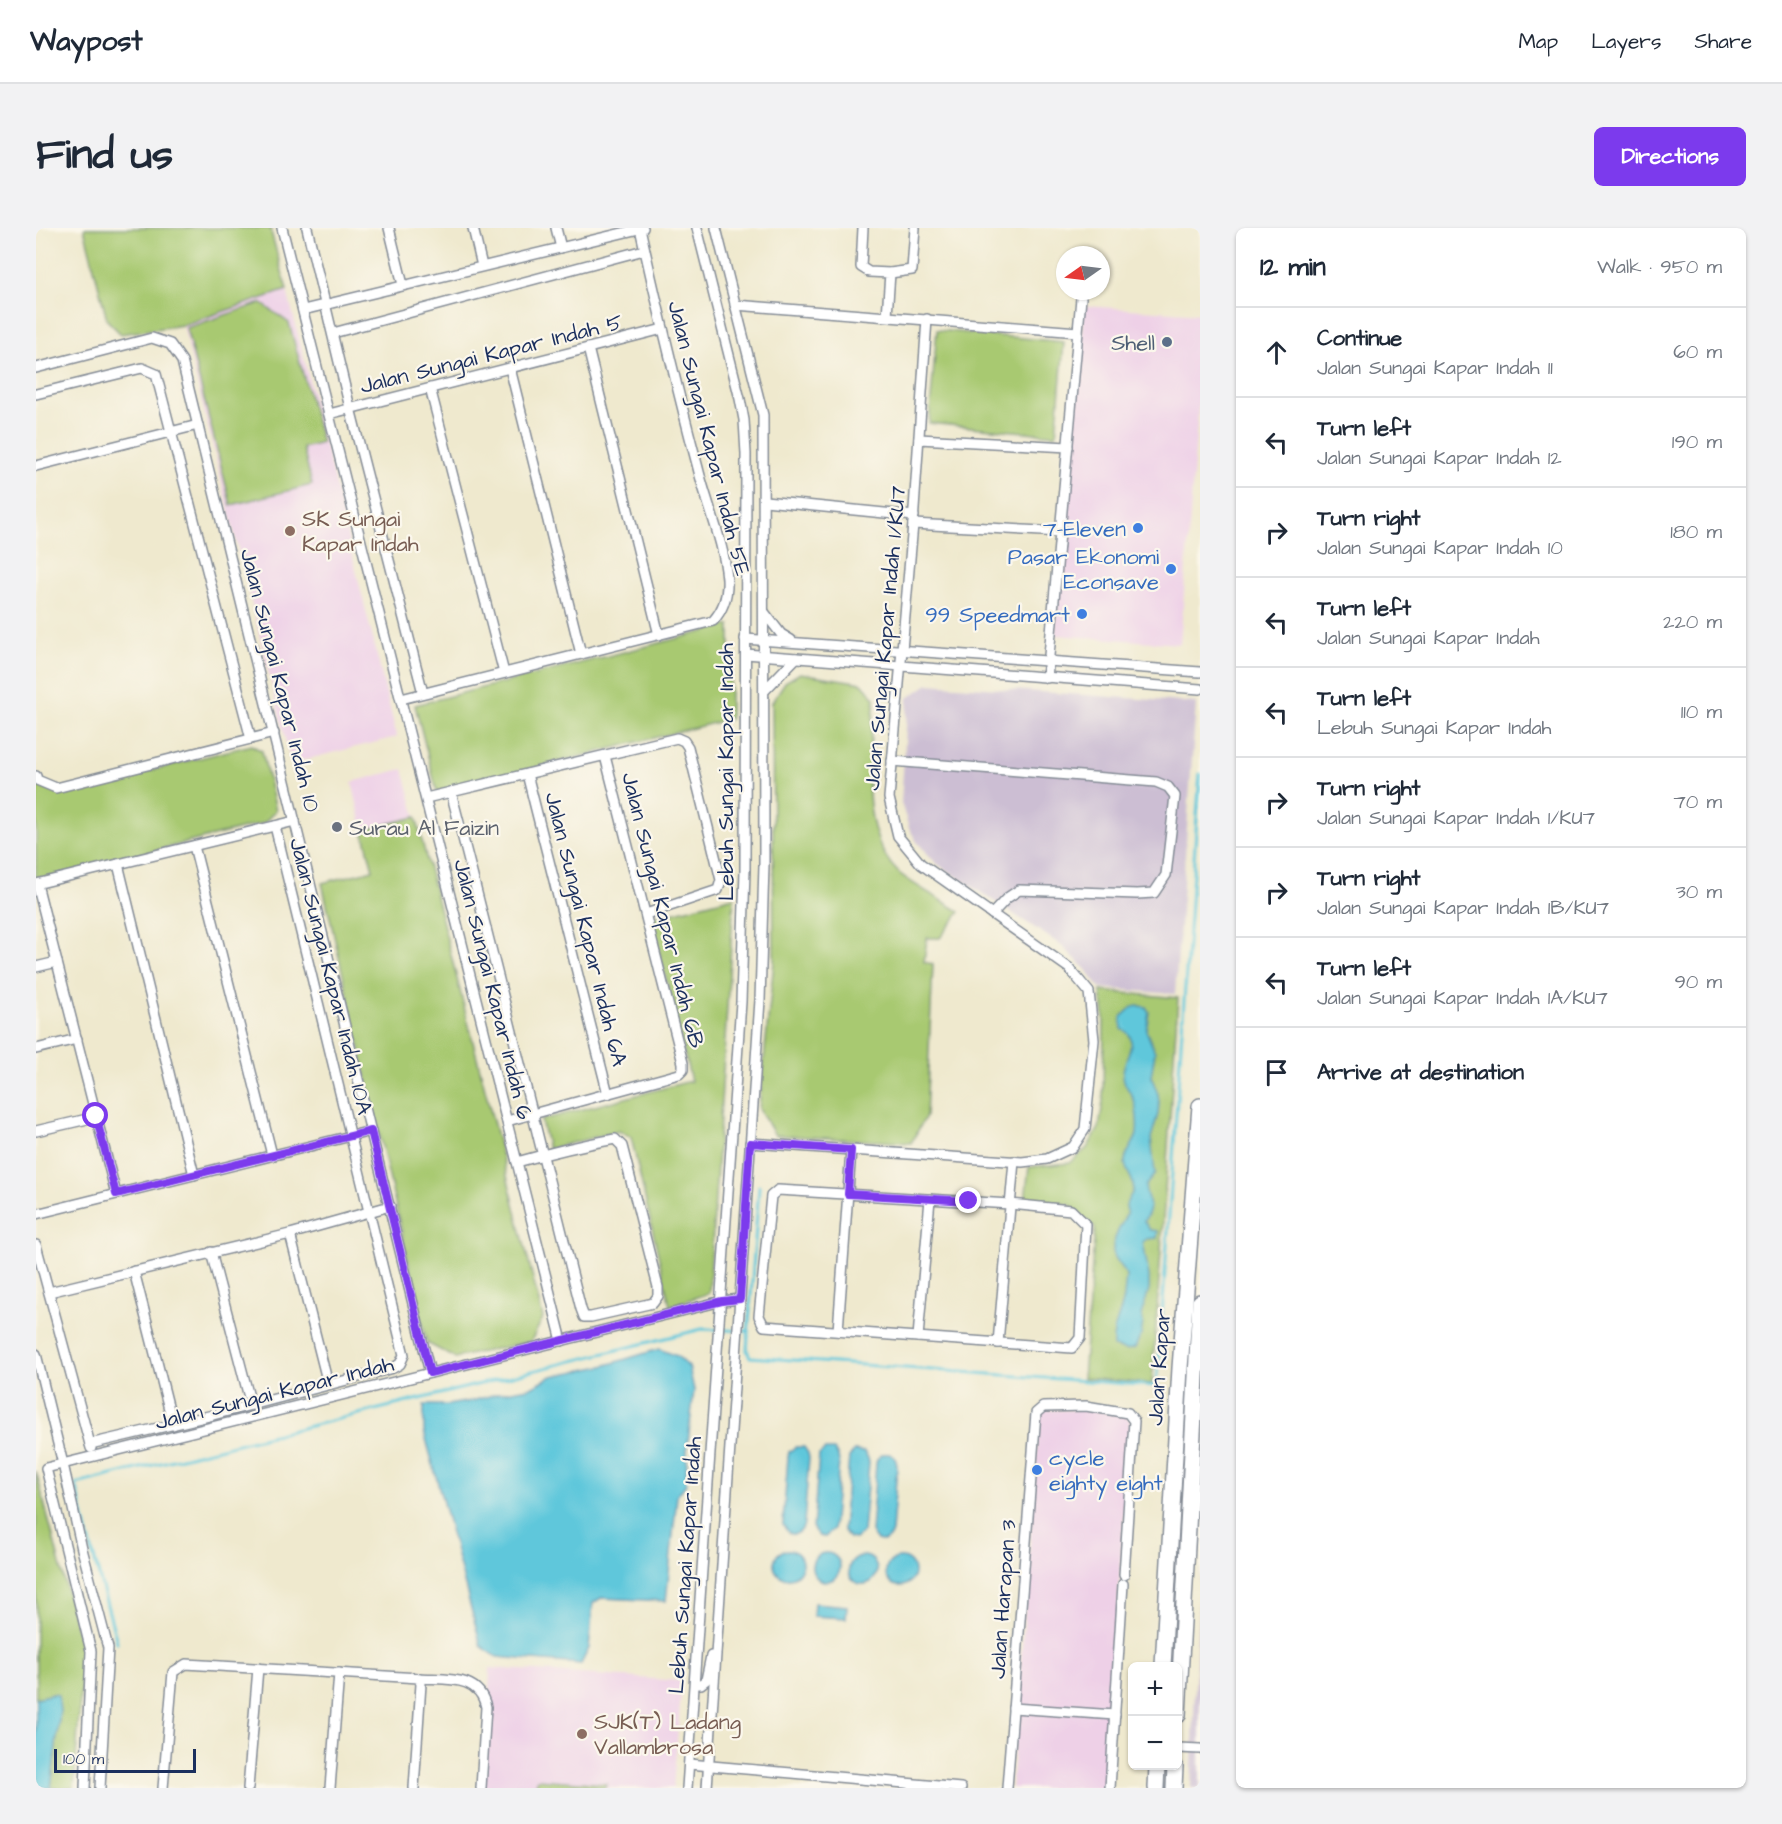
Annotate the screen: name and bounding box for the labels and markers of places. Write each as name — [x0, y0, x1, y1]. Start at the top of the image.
place label: Shell — [1111, 328, 1155, 359]
marker: Shell — [1160, 335, 1174, 349]
place label: SK Sungai Kapar Indah — [302, 504, 419, 560]
place label: 7-Eleven — [1043, 514, 1126, 545]
marker: 7-Eleven — [1131, 521, 1145, 535]
marker: SK Sungai Kapar Indah — [283, 524, 297, 538]
place label: Pasar Ekonomi Econsave — [1008, 542, 1159, 598]
marker: Pasar Ekonomi Econsave — [1164, 562, 1178, 576]
place label: 99 Speedmart — [925, 600, 1070, 631]
marker: 99 Speedmart — [1075, 607, 1089, 621]
place label: Surau Al Faizin — [349, 813, 499, 844]
marker: Surau Al Faizin — [330, 820, 344, 834]
place label: cycle eighty eight — [1049, 1443, 1163, 1500]
marker: cycle eighty eight — [1030, 1463, 1044, 1477]
place label: SJK(T) Ladang Vallambrosa — [594, 1707, 741, 1763]
marker: SJK(T) Ladang Vallambrosa — [575, 1727, 589, 1741]

